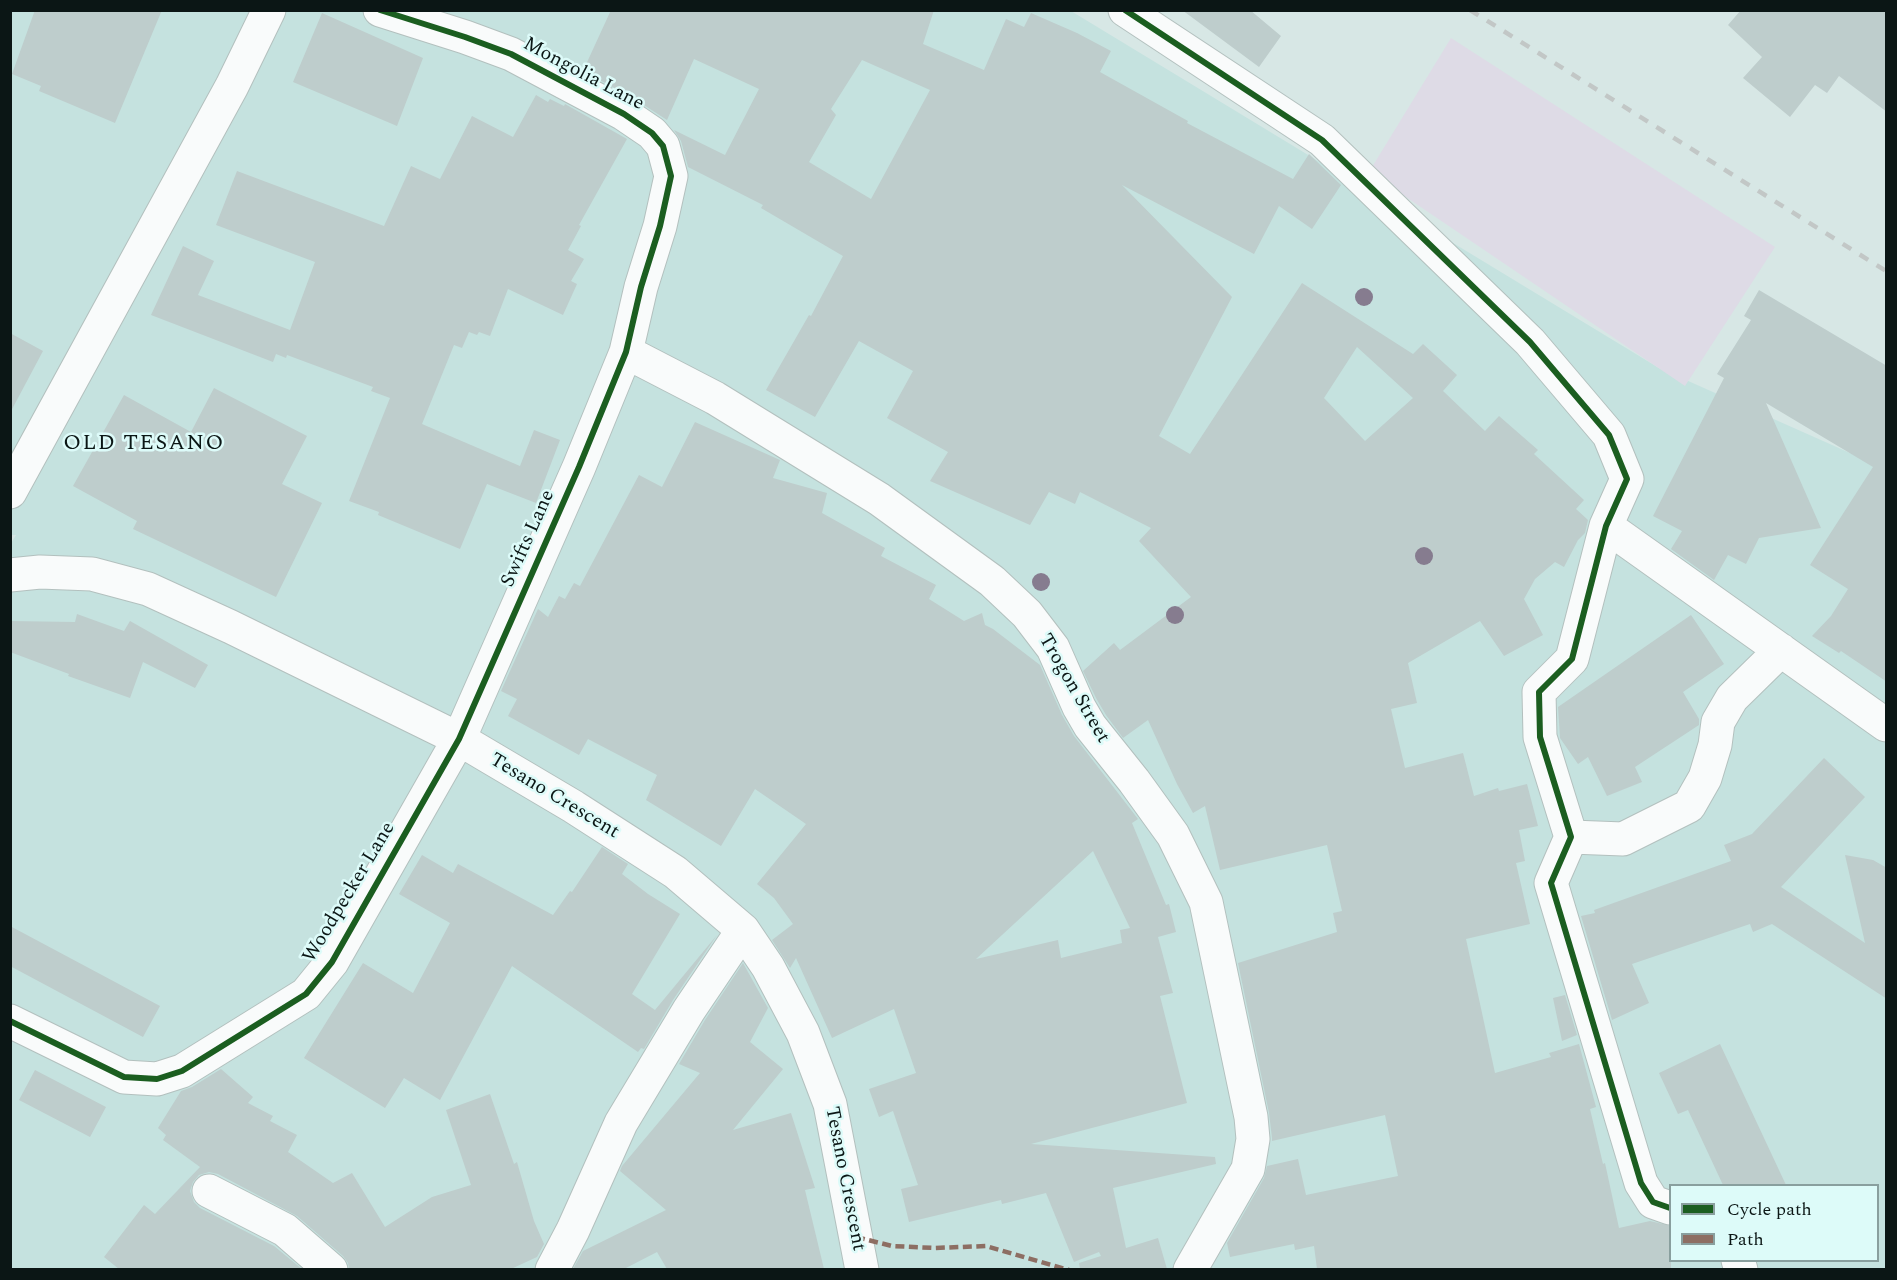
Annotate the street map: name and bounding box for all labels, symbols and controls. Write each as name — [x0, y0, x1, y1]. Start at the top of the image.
street label: Mongolia Lane — [518, 33, 648, 117]
district label: OLD TESANO — [63, 432, 225, 458]
street label: Swifts Lane — [497, 487, 561, 591]
street label: Trogon Street — [1032, 630, 1114, 748]
street label: Tesano Crescent — [485, 749, 623, 845]
street label: Woodpecker Lane — [299, 818, 401, 968]
street label: Tesano Crescent — [818, 1105, 870, 1253]
legend — [1669, 1184, 1879, 1262]
text: Cycle path — [1727, 1196, 1812, 1223]
text: Path — [1727, 1226, 1764, 1253]

